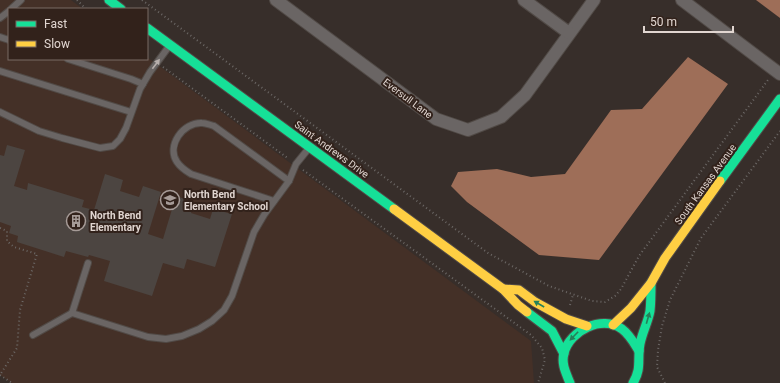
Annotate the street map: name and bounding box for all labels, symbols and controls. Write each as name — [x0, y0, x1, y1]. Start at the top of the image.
legend — [8, 8, 148, 60]
scale bar — [644, 8, 733, 34]
text: 50 m — [650, 15, 677, 29]
text: Fast — [44, 17, 67, 31]
text: Slow — [44, 37, 70, 51]
one-way arrow — [151, 59, 159, 69]
street label: Eversull Lane — [381, 76, 434, 120]
street label: Saint Andrews Drive — [292, 119, 371, 180]
street label: South Kansas Avenue — [673, 142, 738, 227]
school or university icon: North Bend Elementary School — [159, 189, 181, 211]
place label: North Bend Elementary School — [184, 189, 269, 212]
building icon: North Bend Elementary — [65, 210, 87, 232]
place label: North Bend Elementary — [90, 210, 142, 233]
one-way arrow — [533, 301, 545, 308]
one-way arrow — [645, 312, 651, 324]
one-way arrow — [569, 331, 579, 341]

